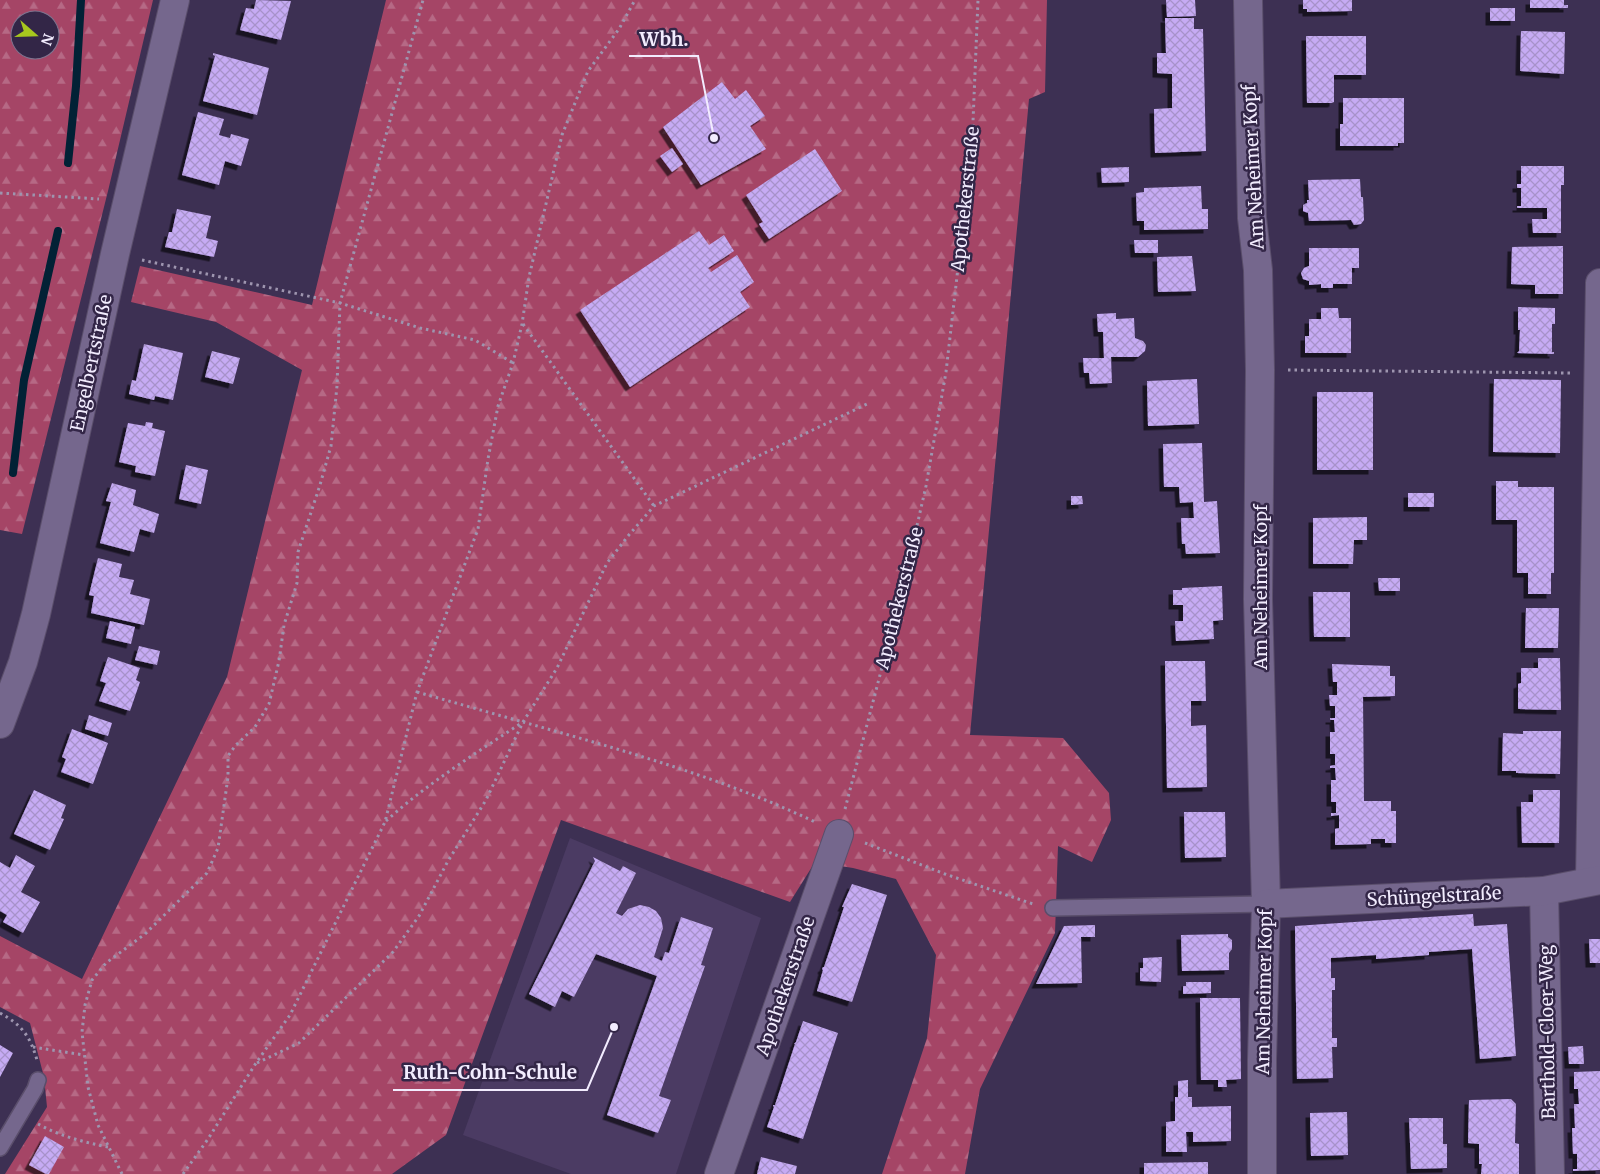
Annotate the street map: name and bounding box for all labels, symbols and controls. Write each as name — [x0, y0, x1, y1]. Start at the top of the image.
north arrow — [10, 10, 60, 60]
callout: Wbh. — [629, 22, 698, 56]
text: Wbh. — [638, 27, 689, 51]
text: N — [37, 31, 58, 48]
street label: Am Neheimer Kopf — [1237, 83, 1269, 251]
street label: Apothekerstraße — [946, 125, 984, 274]
street label: Engelbertstraße — [65, 292, 117, 434]
street label: Am Neheimer Kopf — [1249, 503, 1272, 671]
street label: Apothekerstraße — [870, 525, 928, 672]
street label: Schüngelstraße — [1366, 881, 1502, 911]
street label: Am Neheimer Kopf — [1251, 908, 1277, 1076]
street label: Apothekerstraße — [750, 913, 820, 1060]
street label: Barthold-Cloer-Weg — [1534, 944, 1560, 1120]
callout: Ruth-Cohn-Schule — [393, 1056, 587, 1090]
text: Ruth-Cohn-Schule — [403, 1060, 577, 1084]

